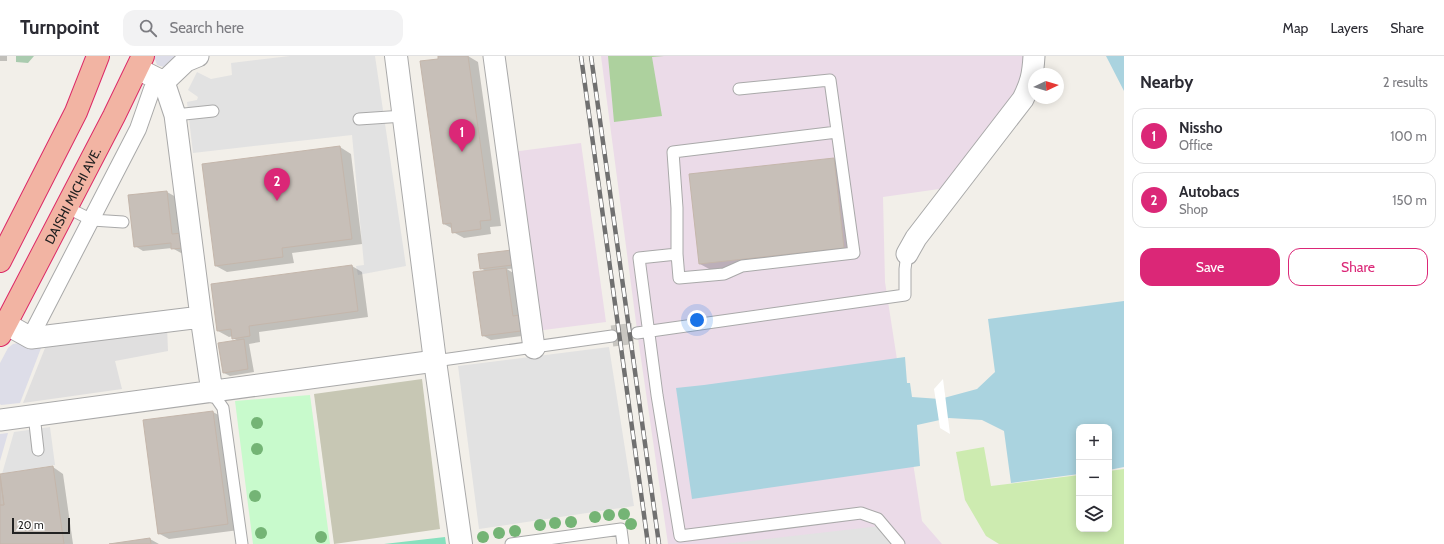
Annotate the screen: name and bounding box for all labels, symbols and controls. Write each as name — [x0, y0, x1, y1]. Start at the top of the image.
search box — [123, 10, 403, 46]
text: Turnpoint — [20, 16, 99, 39]
icon: search — [137, 17, 159, 39]
text: Search here — [169, 19, 244, 37]
text: Map — [1283, 19, 1308, 37]
text: Layers — [1330, 19, 1368, 37]
text: Share — [1390, 19, 1424, 37]
north arrow — [1028, 68, 1064, 104]
text: Nearby — [1140, 72, 1193, 92]
text: 2 results — [1383, 74, 1428, 90]
pin: 1 — [449, 119, 475, 152]
text: Nissho — [1179, 119, 1223, 137]
text: 1 — [1152, 128, 1156, 144]
text: 100 m — [1390, 128, 1427, 144]
text: Office — [1179, 137, 1213, 153]
street label: DAISHI MICHI AVE. — [41, 145, 104, 247]
pin: 2 — [264, 168, 290, 201]
text: Autobacs — [1179, 183, 1239, 201]
text: 2 — [1151, 192, 1157, 208]
text: 150 m — [1392, 192, 1427, 208]
text: Shop — [1179, 201, 1208, 217]
button: Save — [1140, 248, 1280, 286]
button: Share — [1288, 248, 1428, 286]
your location — [687, 310, 707, 330]
map controls — [1076, 424, 1112, 532]
button: + — [1076, 424, 1112, 460]
button: − — [1076, 460, 1112, 496]
button: layers — [1076, 496, 1112, 532]
scale bar — [12, 516, 70, 535]
text: 20 m — [18, 518, 44, 532]

